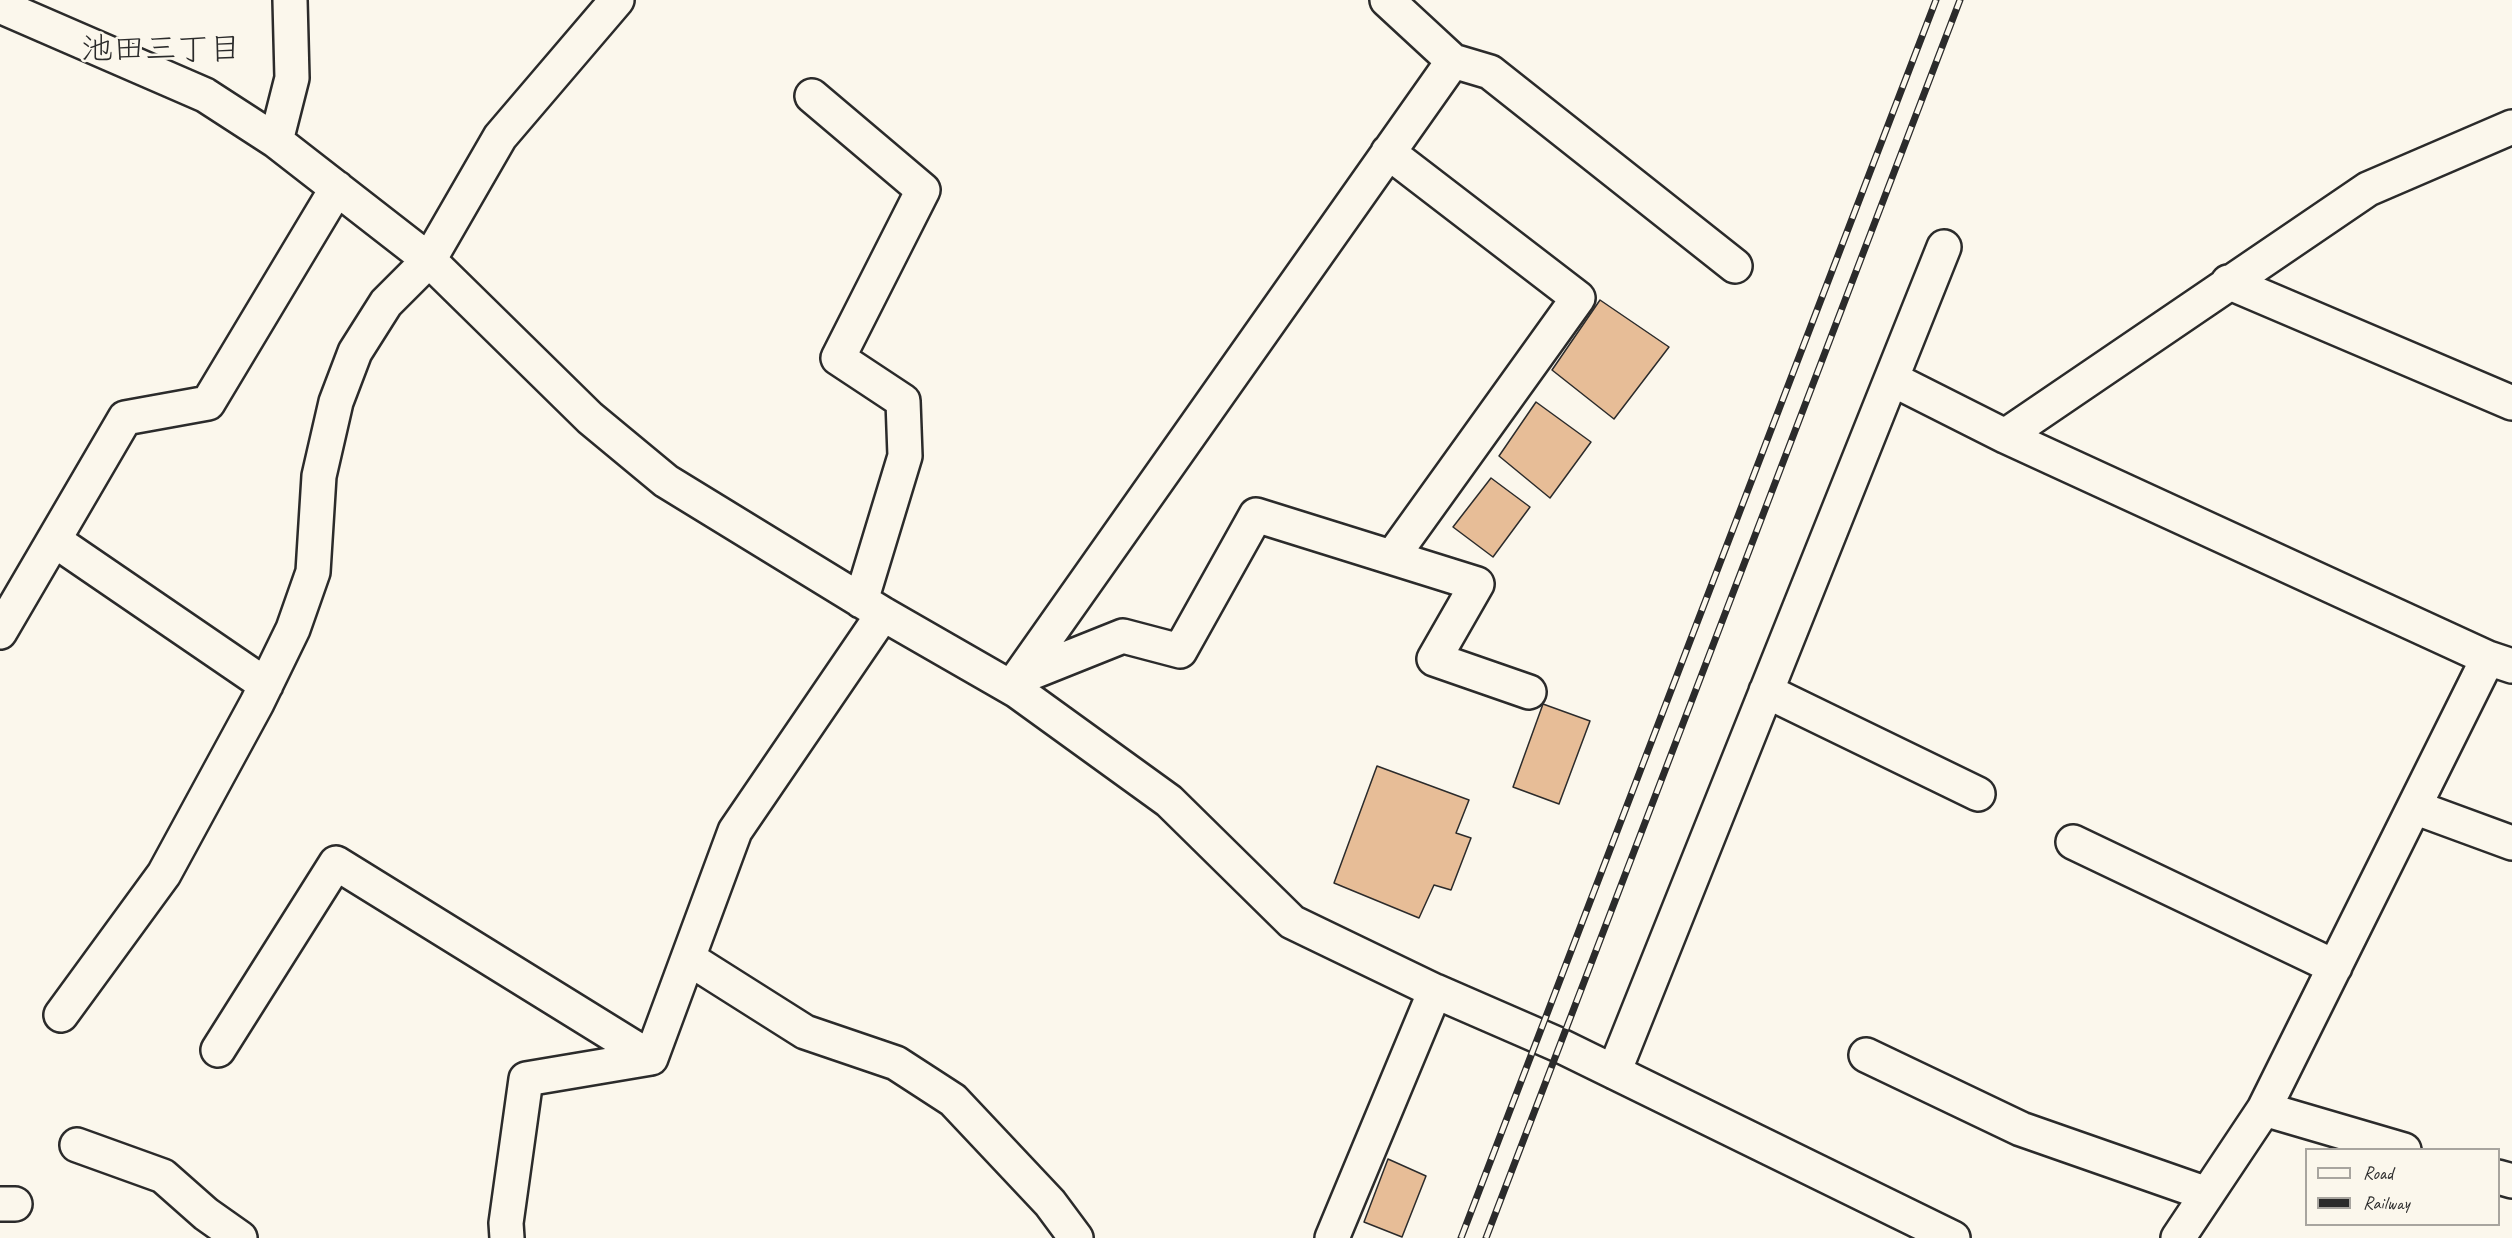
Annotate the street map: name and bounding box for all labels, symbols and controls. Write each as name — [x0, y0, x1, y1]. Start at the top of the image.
district label: 池田三丁目 — [81, 32, 241, 70]
legend — [2305, 1148, 2500, 1226]
text: Road — [2363, 1162, 2393, 1184]
text: Railway — [2363, 1192, 2410, 1214]

